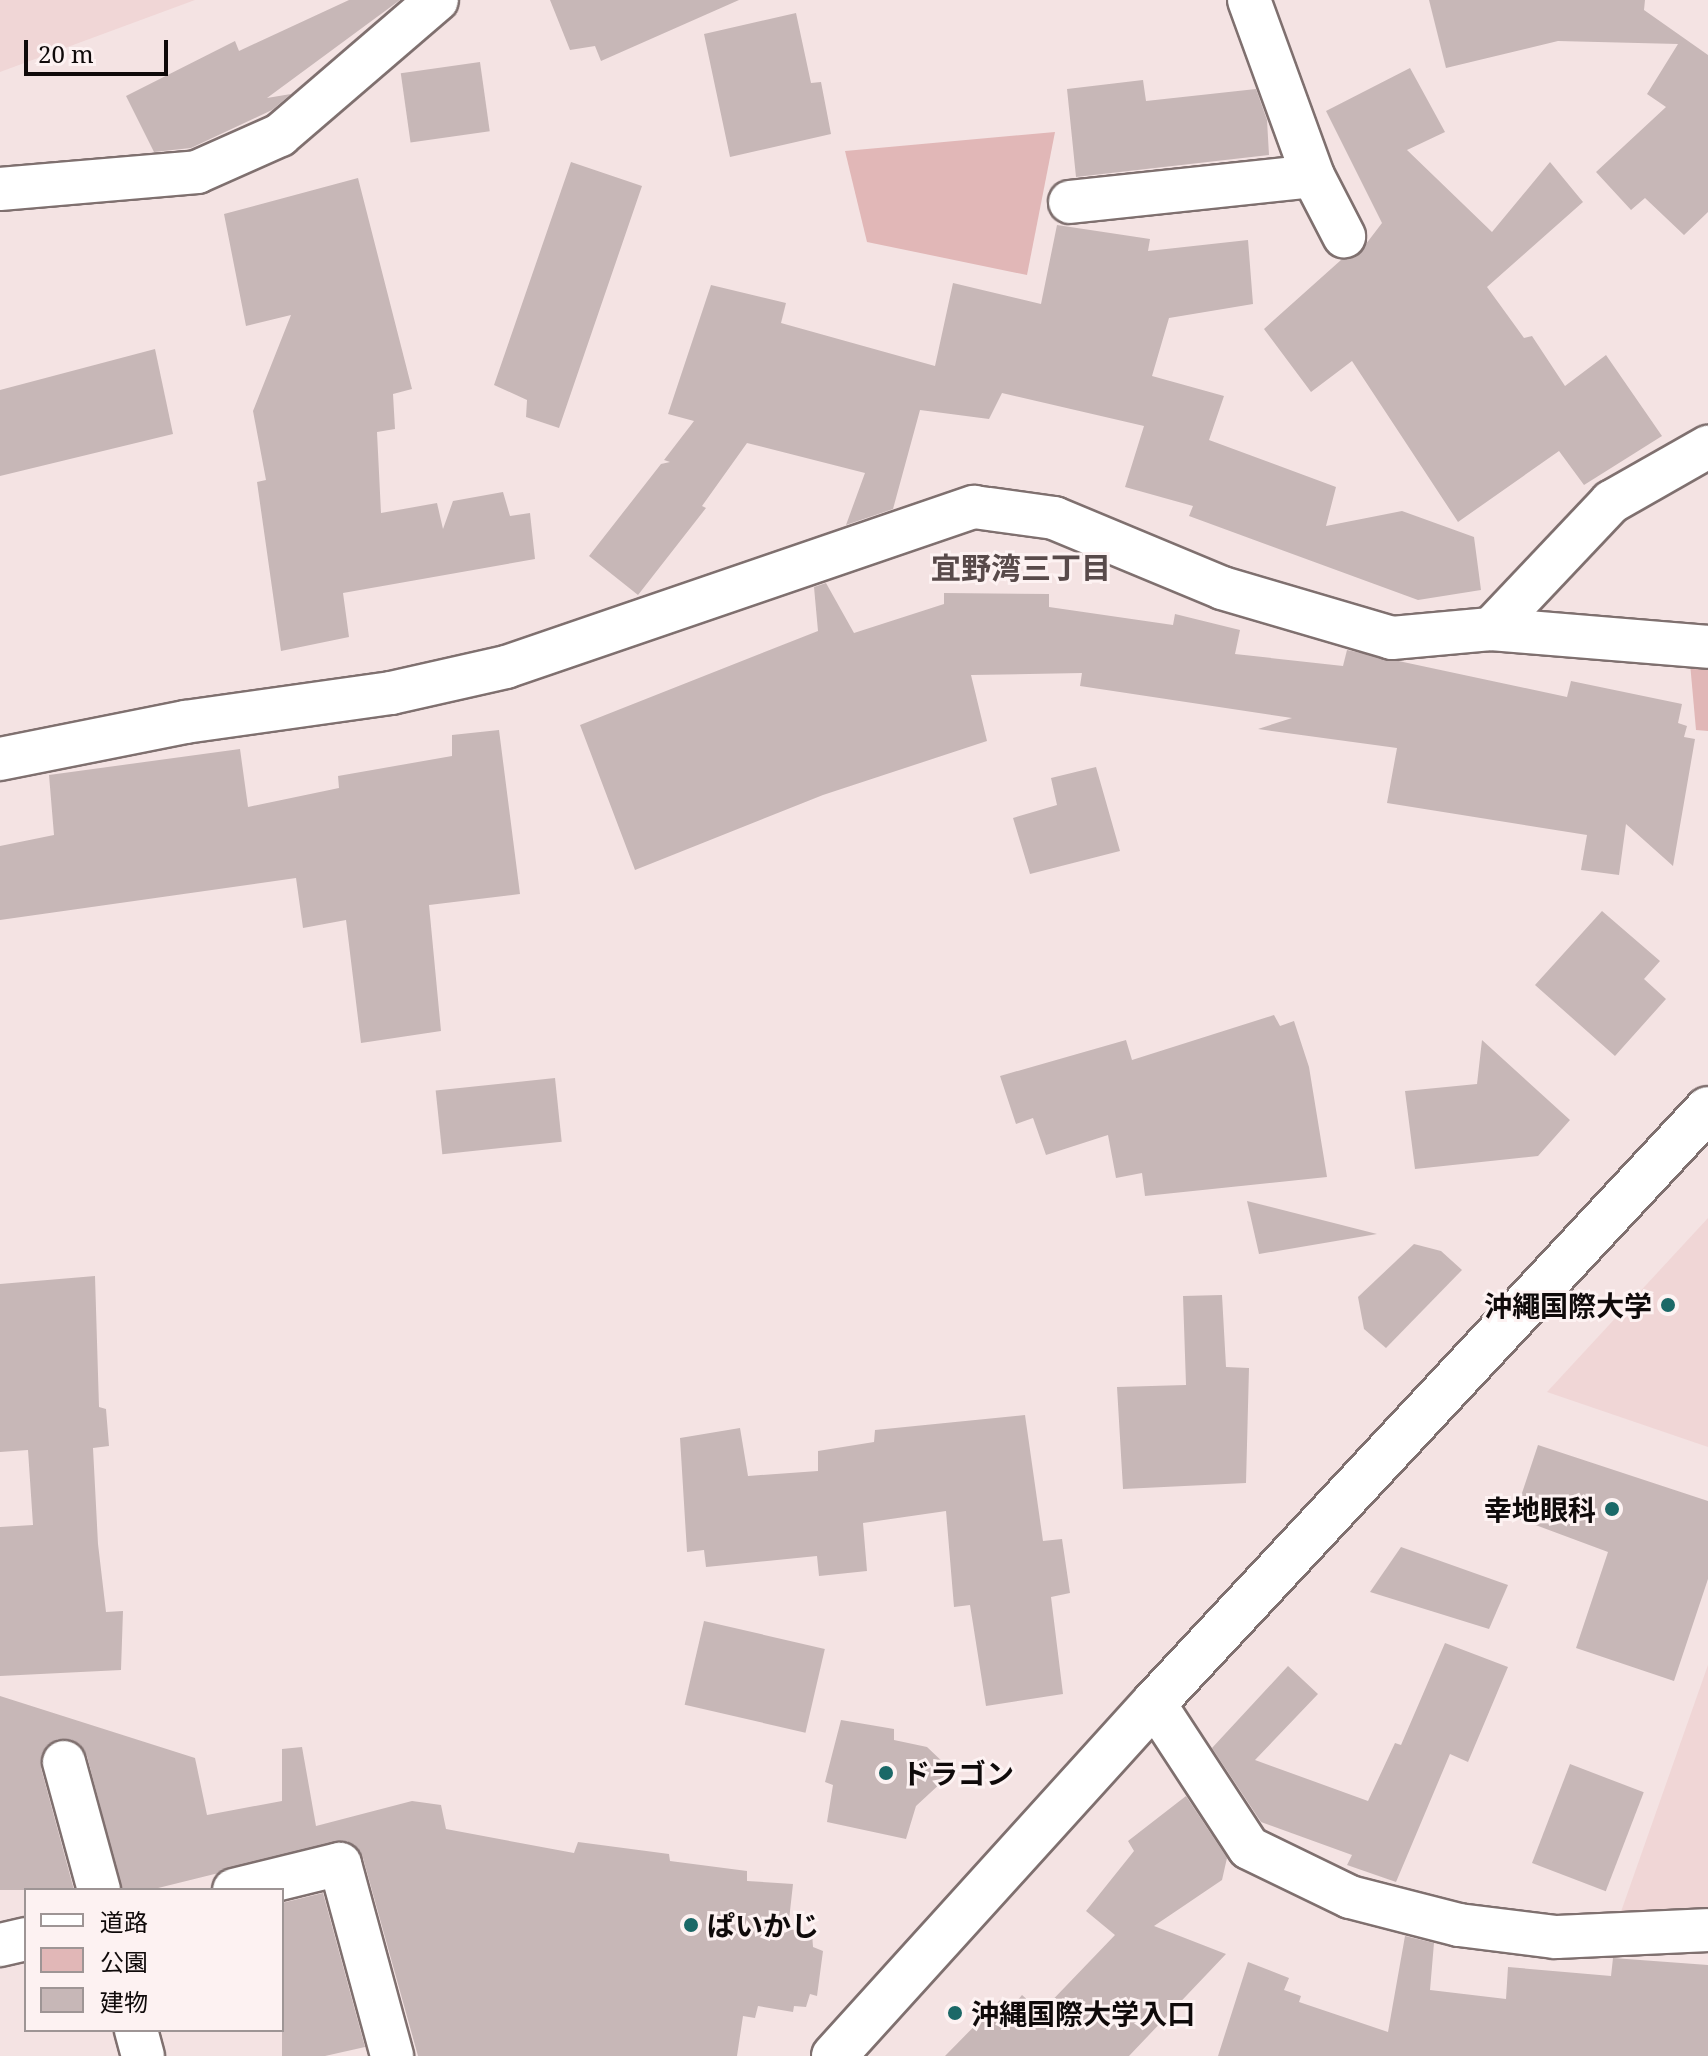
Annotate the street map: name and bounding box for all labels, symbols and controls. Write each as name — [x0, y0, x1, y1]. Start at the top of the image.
scale bar — [28, 24, 172, 74]
text: 20 m — [38, 37, 94, 70]
district label: 宜野湾三丁目 — [931, 550, 1111, 586]
place label: 沖繩国際大学 — [1484, 1288, 1652, 1322]
marker: 沖繩国際大学 — [1659, 1296, 1677, 1314]
place label: 幸地眼科 — [1484, 1492, 1596, 1526]
marker: 幸地眼科 — [1603, 1500, 1621, 1518]
place label: ドラゴン — [902, 1756, 1014, 1790]
marker: ドラゴン — [877, 1764, 895, 1782]
legend — [24, 1888, 284, 2032]
text: 道路 — [100, 1905, 148, 1938]
place label: ぱいかじ — [707, 1908, 819, 1942]
marker: ぱいかじ — [682, 1916, 700, 1934]
text: 公園 — [100, 1945, 148, 1978]
text: 建物 — [100, 1985, 148, 2018]
place label: 沖縄国際大学入口 — [971, 1996, 1195, 2030]
marker: 沖縄国際大学入口 — [946, 2004, 964, 2022]

